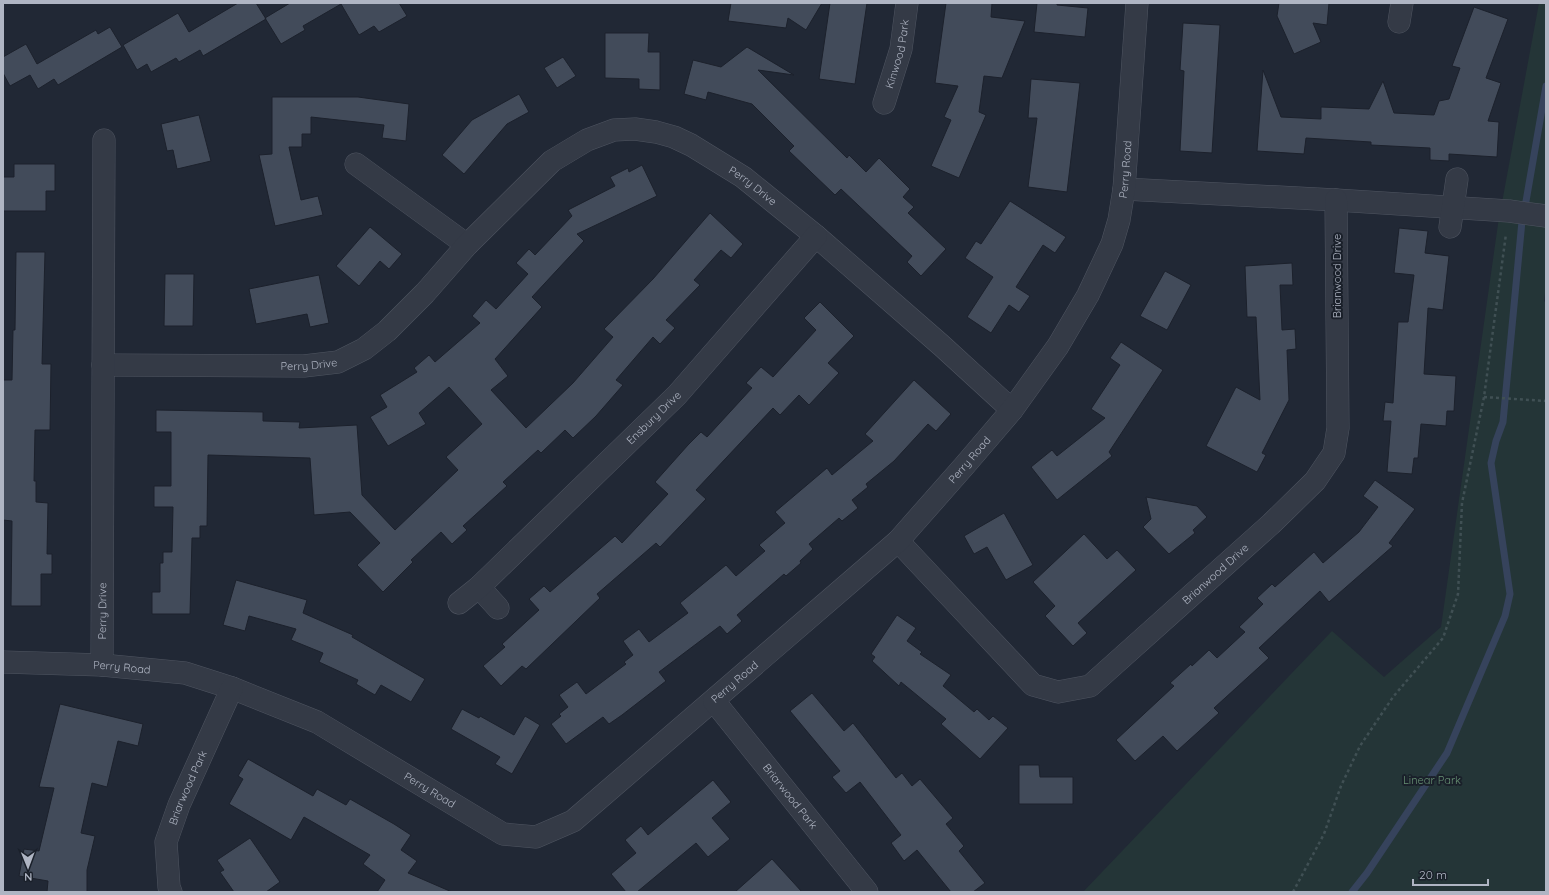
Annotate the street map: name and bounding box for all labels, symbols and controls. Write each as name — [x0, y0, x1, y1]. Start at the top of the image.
street label: Kinwood Park — [882, 18, 912, 90]
street label: Perry Road — [1116, 140, 1134, 199]
street label: Perry Drive — [726, 163, 780, 209]
street label: Brianwood Drive — [1330, 234, 1344, 318]
street label: Perry Drive — [280, 355, 338, 373]
street label: Ensbury Drive — [623, 388, 684, 447]
street label: Perry Road — [945, 433, 994, 486]
street label: Brianwood Drive — [1179, 540, 1251, 607]
street label: Perry Drive — [95, 582, 109, 640]
street label: Perry Road — [93, 658, 151, 677]
street label: Perry Road — [708, 658, 761, 706]
street label: Briarwood Park — [166, 748, 210, 827]
street label: Briarwood Park — [760, 761, 821, 832]
street label: Perry Road — [401, 769, 458, 811]
park label: Linear Park — [1403, 773, 1461, 787]
north arrow — [8, 847, 48, 887]
scale bar — [1413, 861, 1488, 887]
text: 20 m — [1419, 867, 1447, 882]
text: N — [24, 870, 32, 884]

